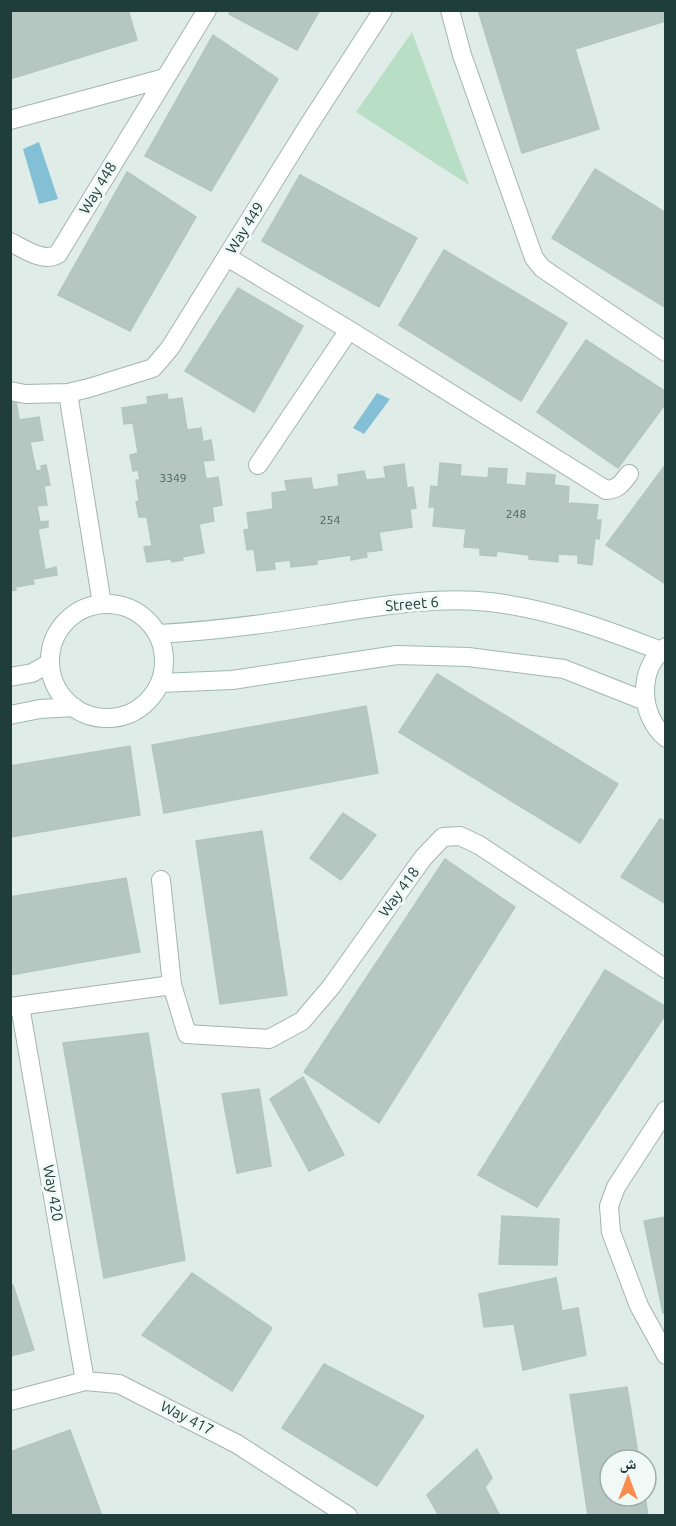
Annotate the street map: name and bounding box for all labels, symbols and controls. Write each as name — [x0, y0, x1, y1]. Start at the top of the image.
street label: Way 448 — [76, 159, 120, 217]
street label: Way 449 — [222, 199, 267, 257]
house number: 3349 — [159, 471, 187, 484]
house number: 248 — [506, 507, 526, 520]
house number: 254 — [320, 513, 340, 526]
street label: Street 6 — [384, 593, 439, 614]
street label: Way 418 — [375, 864, 422, 920]
street label: Way 420 — [40, 1163, 67, 1223]
street label: Way 417 — [158, 1397, 217, 1438]
north arrow — [598, 1448, 658, 1508]
text: ش — [620, 1454, 637, 1473]

